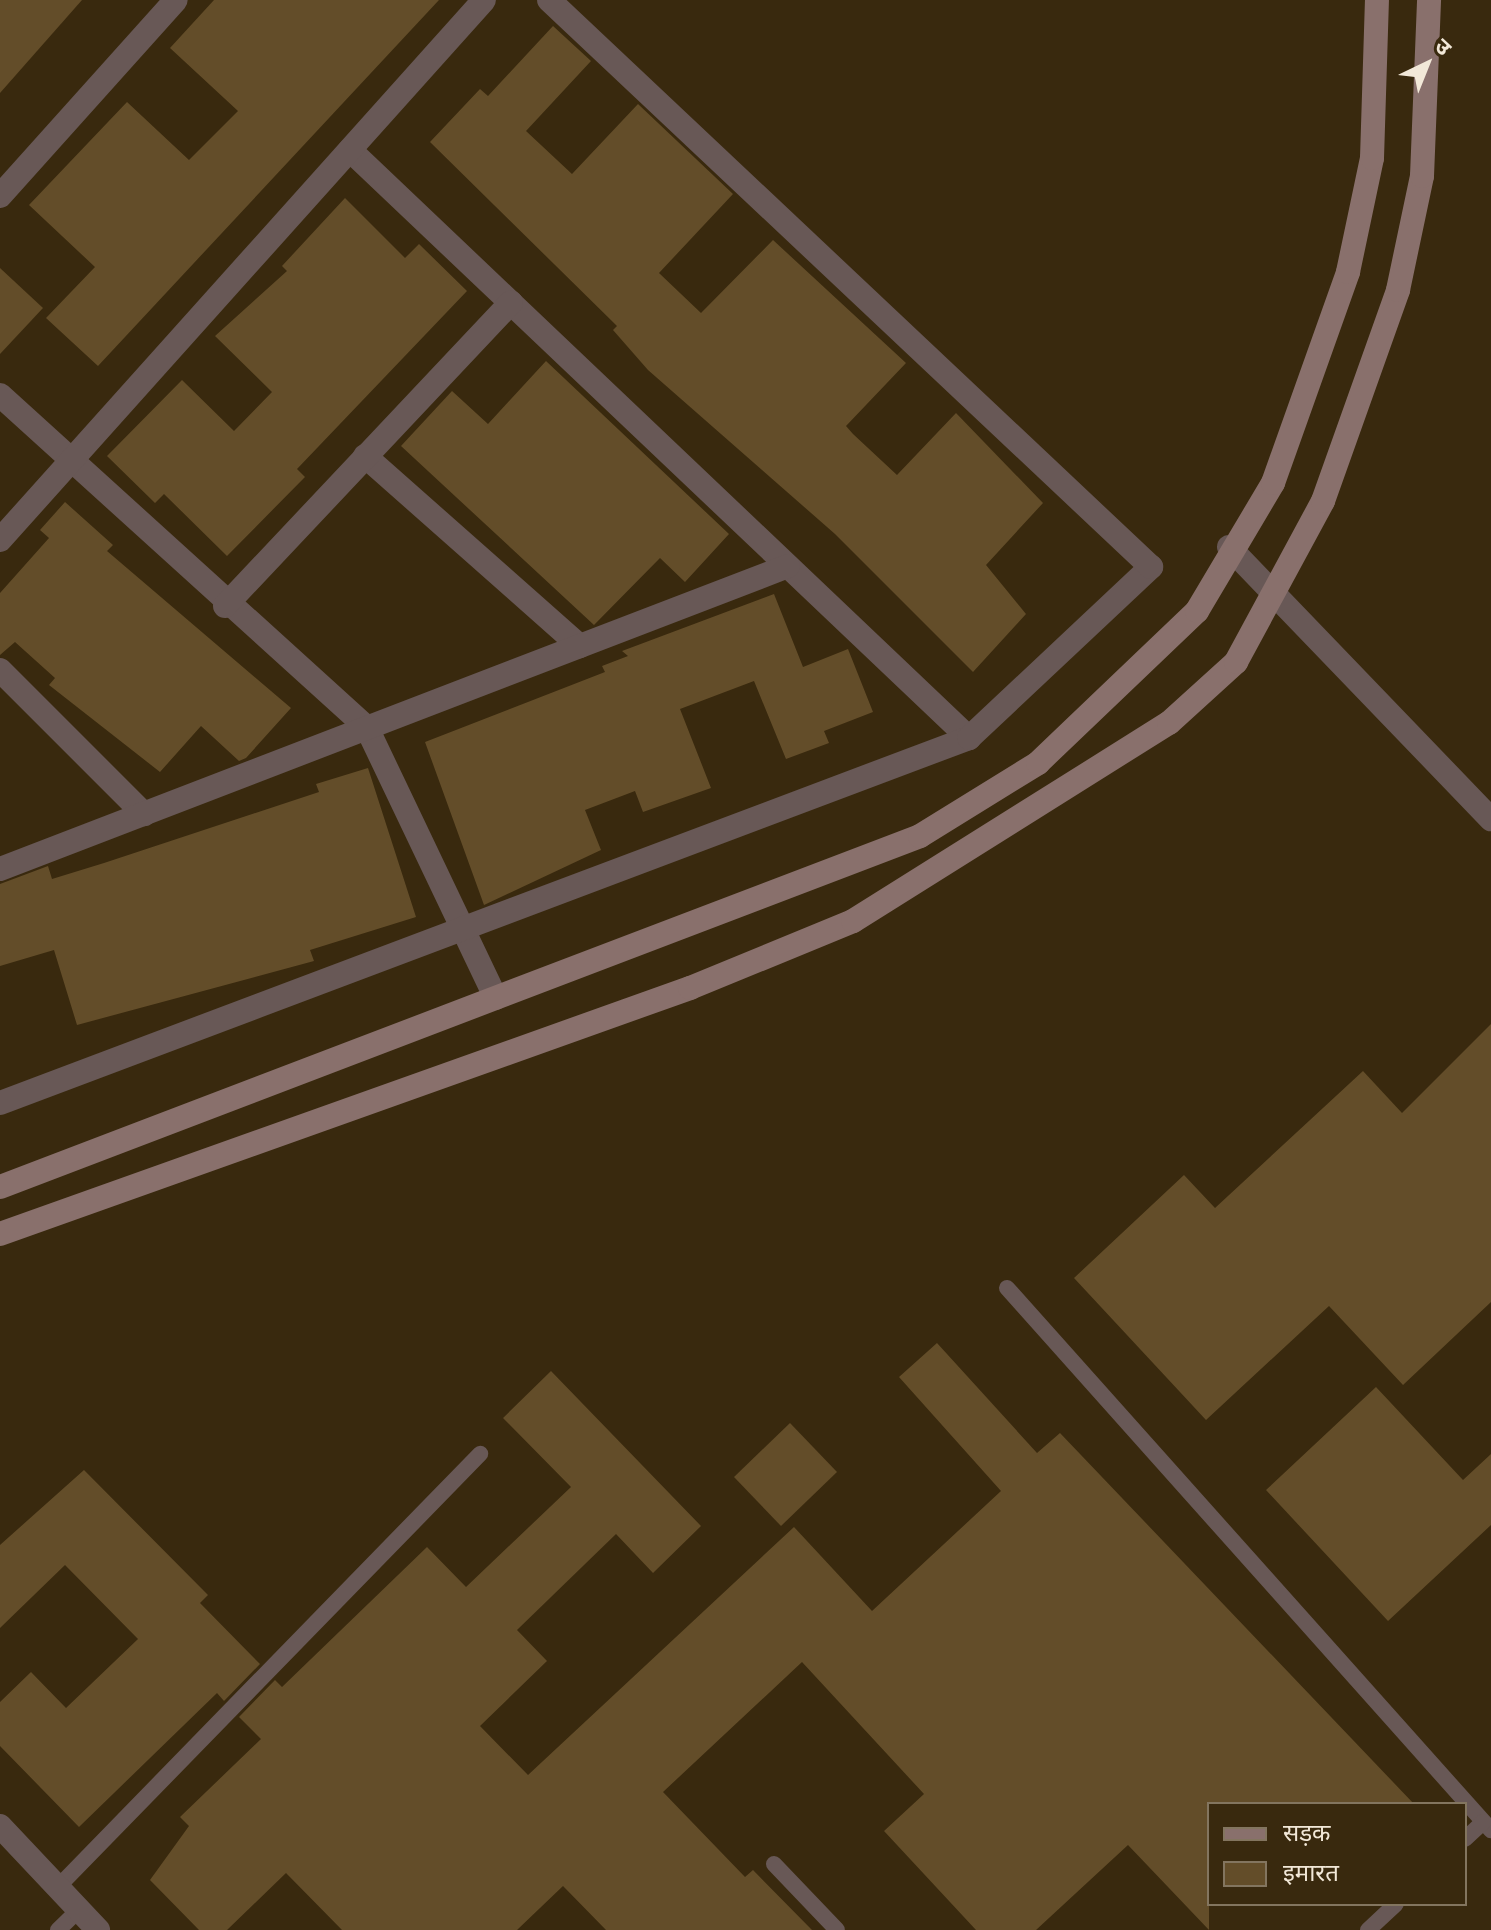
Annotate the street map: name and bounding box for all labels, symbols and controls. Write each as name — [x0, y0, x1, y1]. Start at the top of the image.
north arrow — [1387, 24, 1467, 104]
text: उ — [1429, 32, 1458, 61]
legend — [1207, 1802, 1467, 1906]
text: सड़क — [1283, 1817, 1331, 1848]
text: इमारत — [1283, 1857, 1339, 1888]

